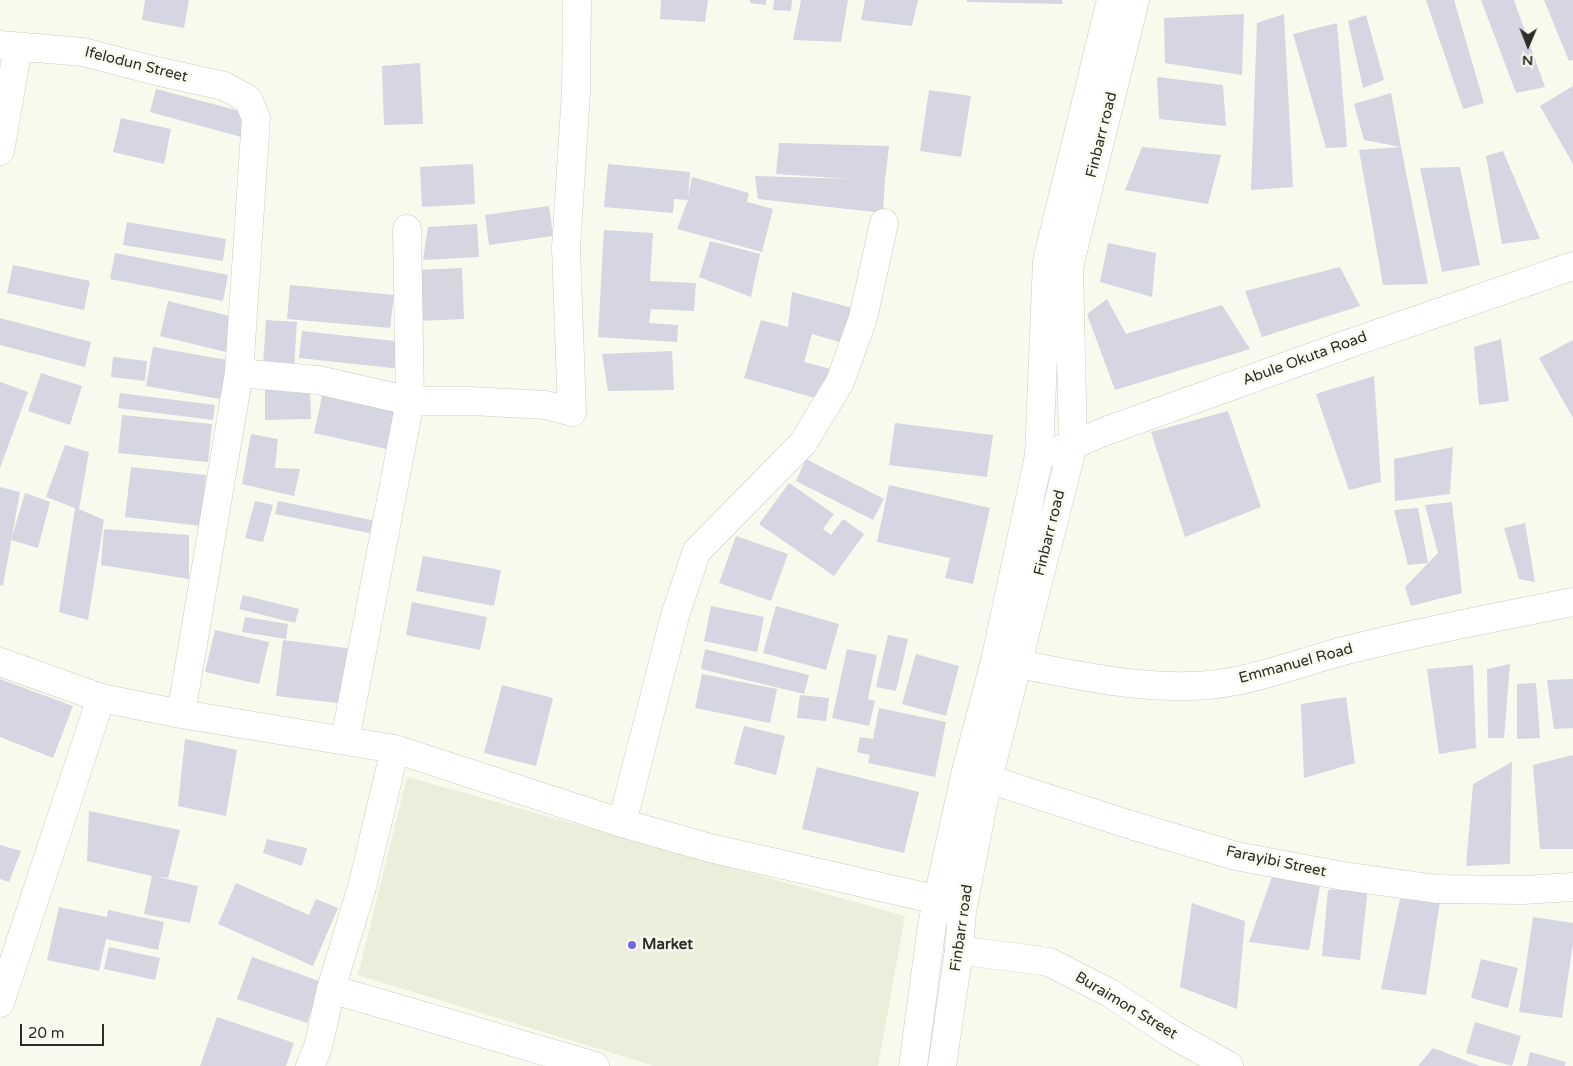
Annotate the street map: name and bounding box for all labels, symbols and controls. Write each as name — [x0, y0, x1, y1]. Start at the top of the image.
north arrow — [1503, 20, 1553, 70]
street label: Ifelodun Street — [83, 44, 189, 86]
text: N — [1522, 52, 1534, 69]
street label: Finbarr road — [1083, 90, 1121, 180]
street label: Abule Okuta Road — [1240, 328, 1370, 390]
street label: Finbarr road — [1031, 488, 1069, 578]
street label: Emmanuel Road — [1237, 640, 1355, 688]
street label: Farayibi Street — [1224, 843, 1328, 881]
street label: Finbarr road — [947, 883, 977, 973]
place label: Market — [642, 936, 693, 954]
marker: Market — [626, 939, 638, 951]
street label: Buraimon Street — [1072, 968, 1180, 1044]
scale bar — [22, 1014, 106, 1046]
text: 20 m — [28, 1024, 65, 1042]

